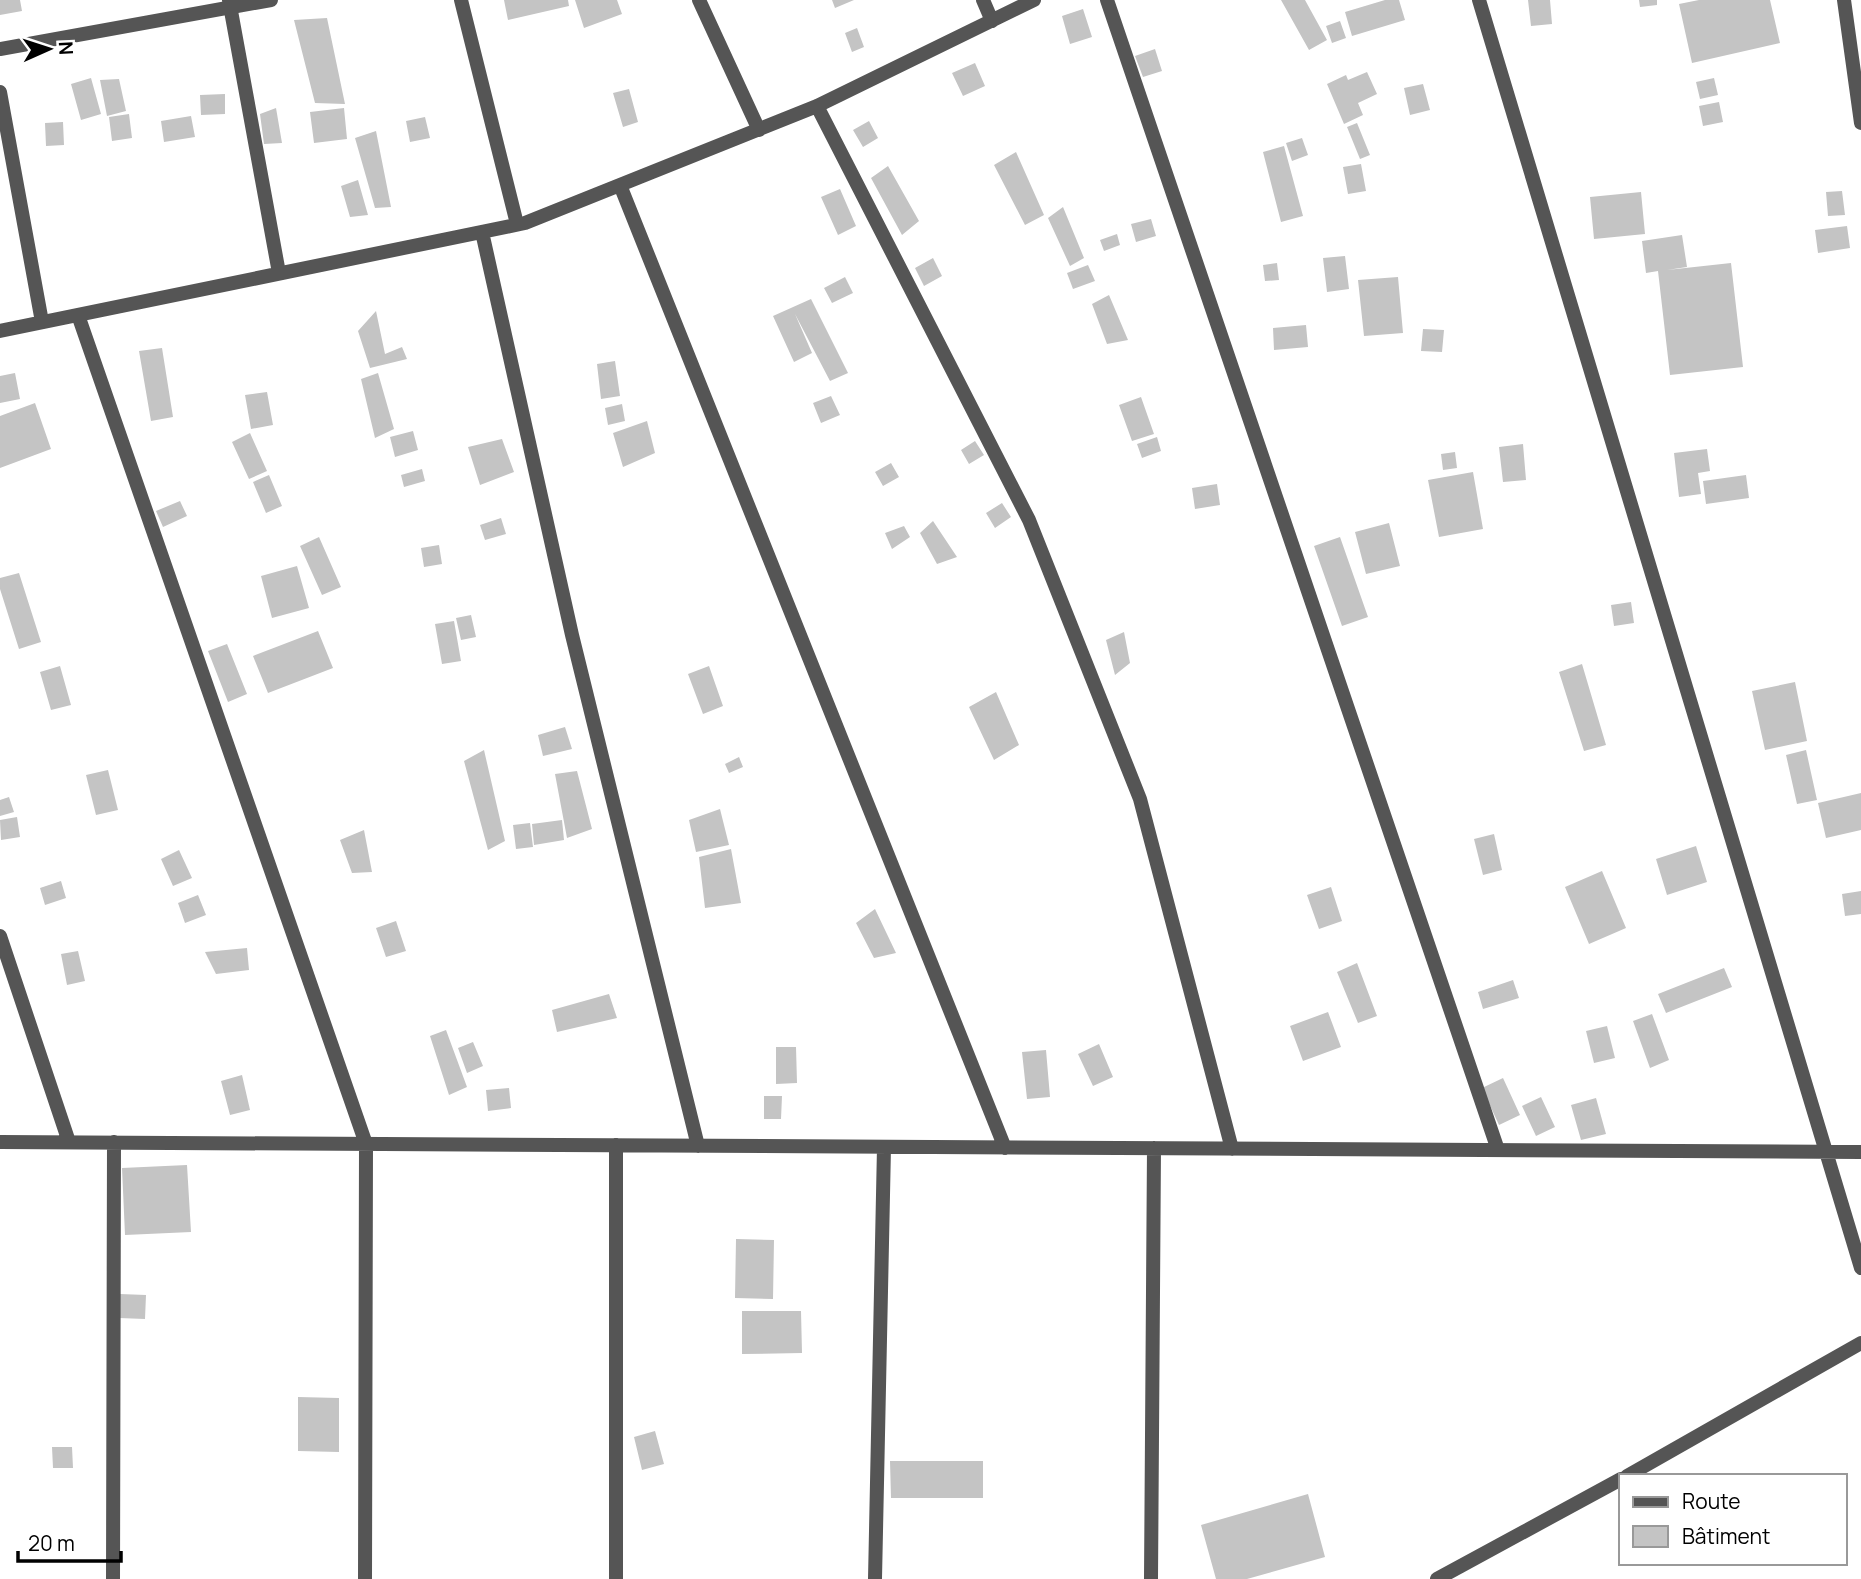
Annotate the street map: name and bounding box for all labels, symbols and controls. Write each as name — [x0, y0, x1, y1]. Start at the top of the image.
north arrow — [14, 14, 84, 84]
text: N — [53, 41, 79, 56]
legend — [1619, 1474, 1847, 1565]
text: Route — [1682, 1487, 1740, 1515]
scale bar — [18, 1520, 121, 1564]
text: Bâtiment — [1682, 1522, 1770, 1550]
text: 20 m — [28, 1529, 75, 1557]

